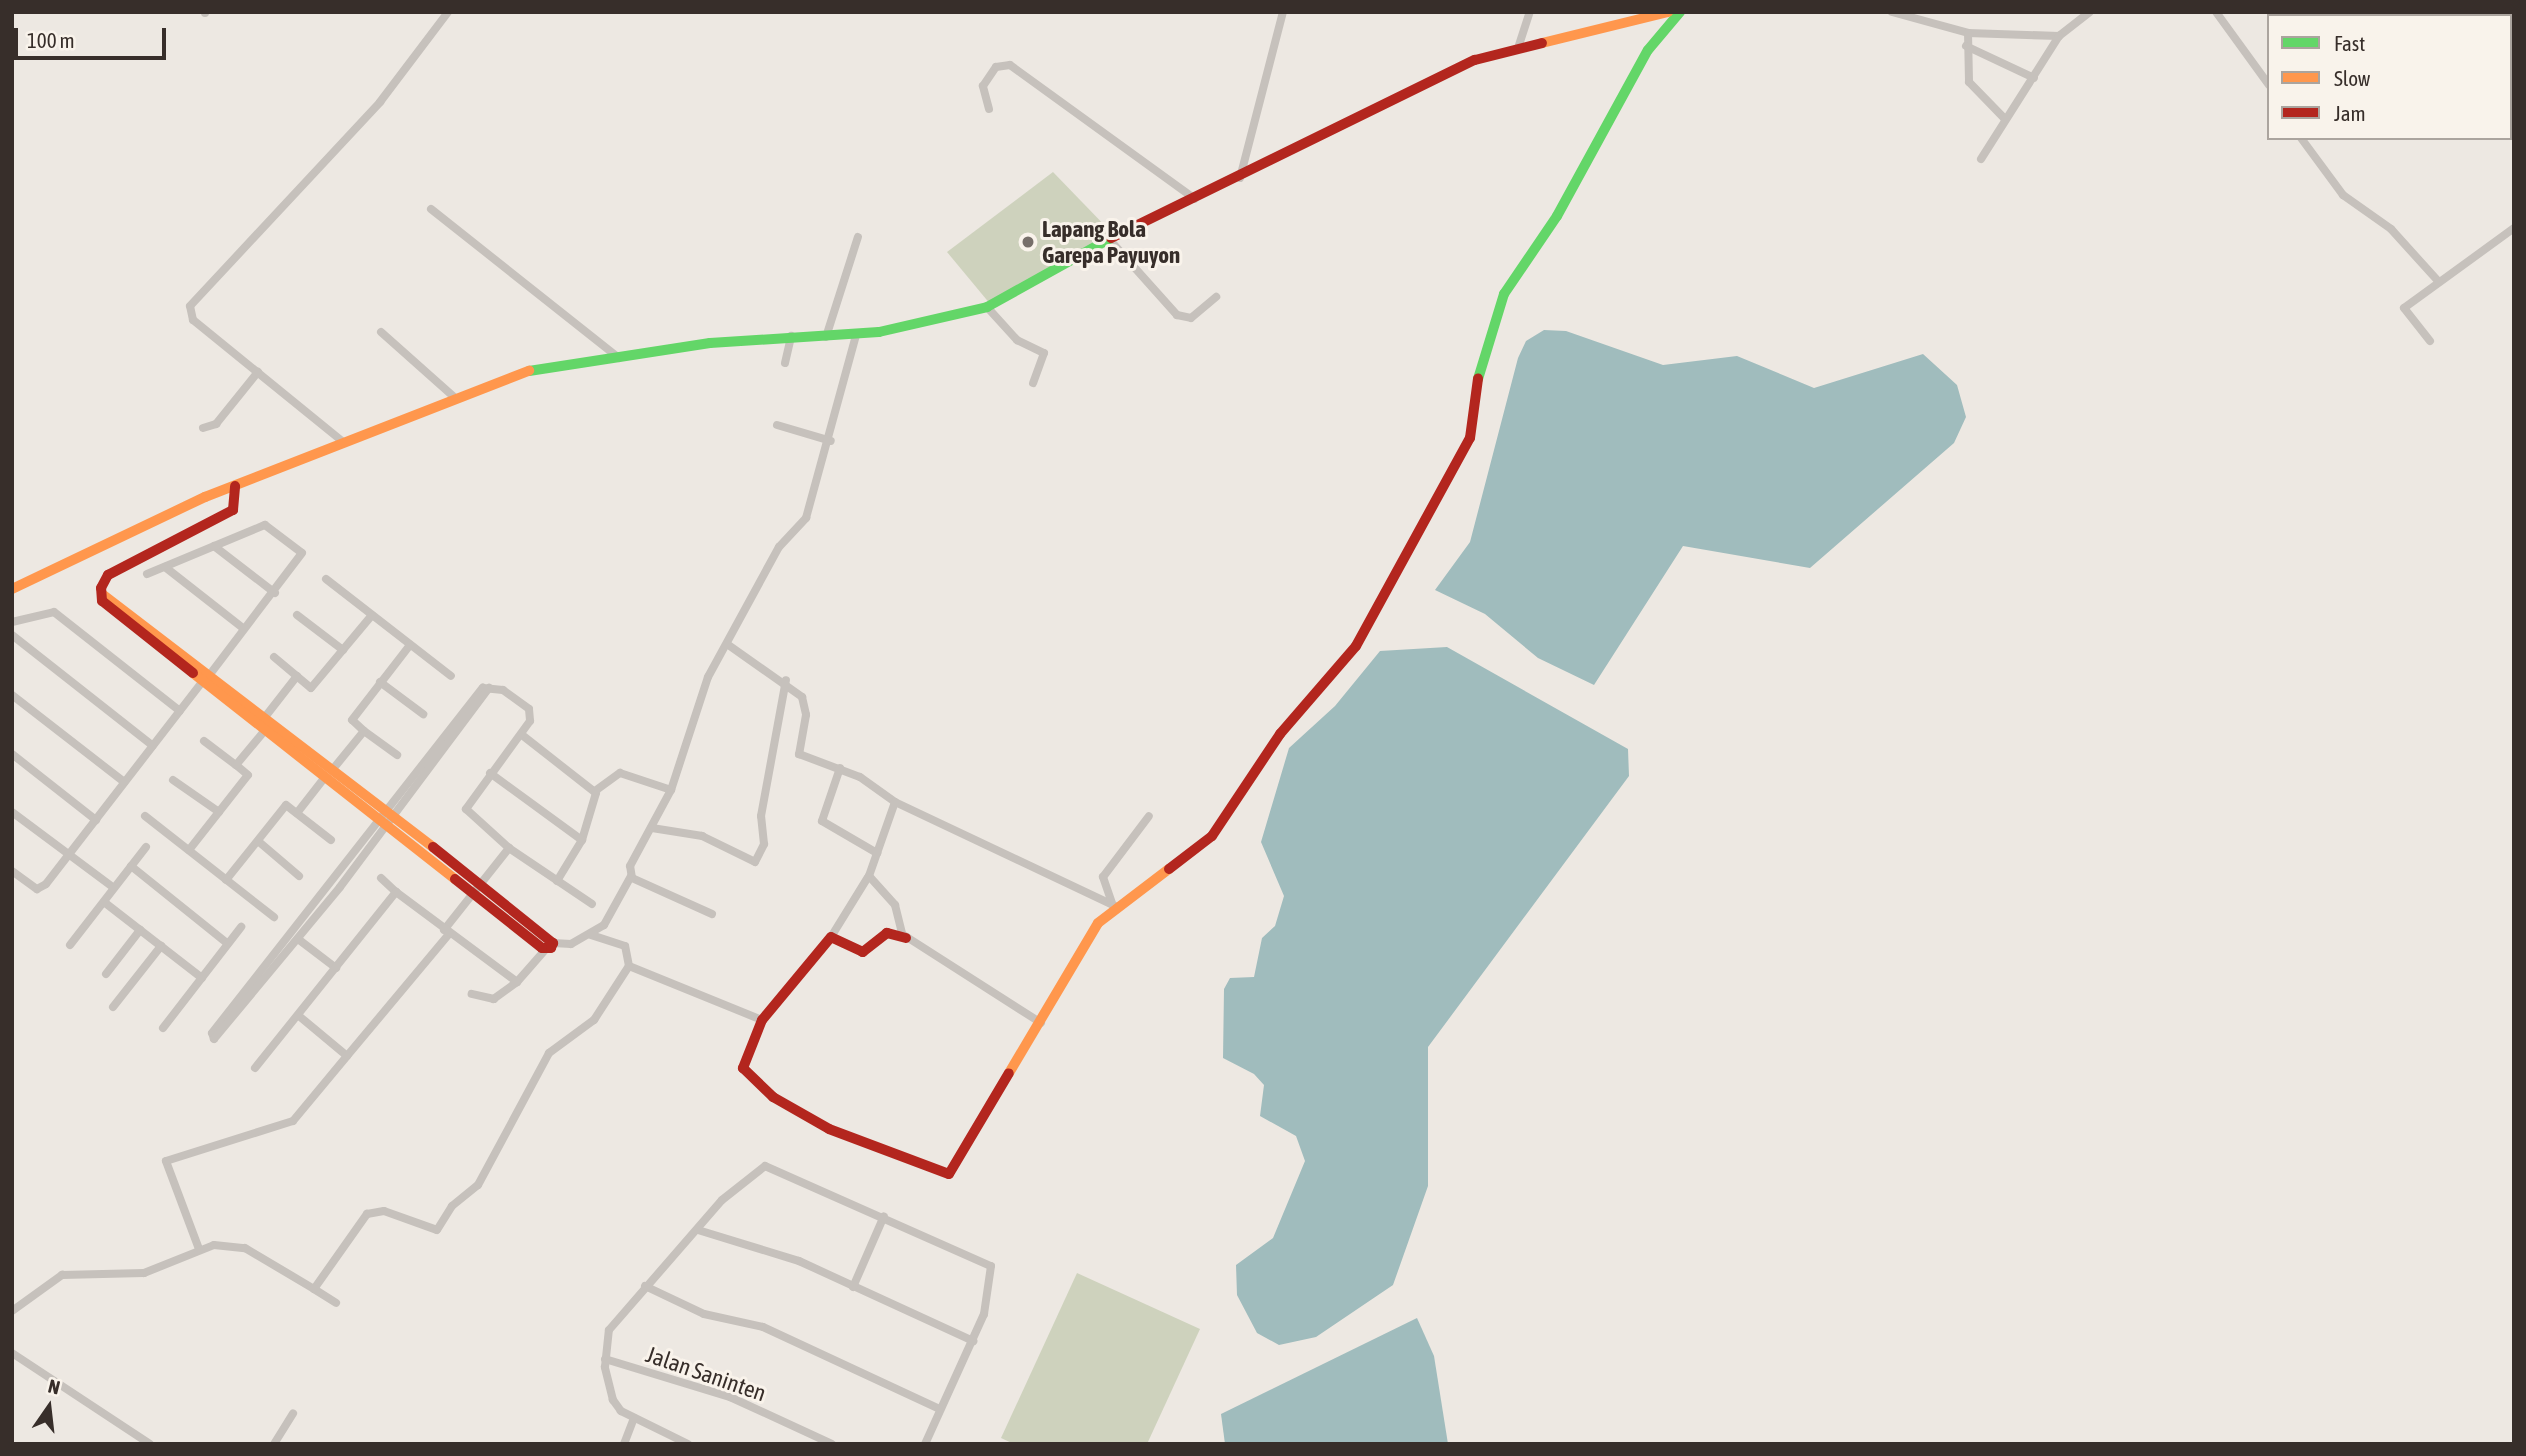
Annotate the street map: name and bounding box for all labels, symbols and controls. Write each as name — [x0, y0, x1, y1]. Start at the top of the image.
scale bar — [18, 14, 170, 58]
legend — [2267, 14, 2512, 140]
text: 100 m — [27, 28, 75, 52]
text: Fast — [2334, 31, 2365, 55]
text: Slow — [2334, 66, 2370, 90]
text: Jam — [2334, 101, 2366, 125]
place label: Lapang Bola Garepa Payuyon — [1042, 215, 1180, 269]
marker: Lapang Bola Garepa Payuyon — [1020, 234, 1036, 250]
street label: Jalan Saninten — [642, 1341, 770, 1407]
north arrow — [14, 1372, 84, 1442]
text: N — [46, 1375, 62, 1399]

